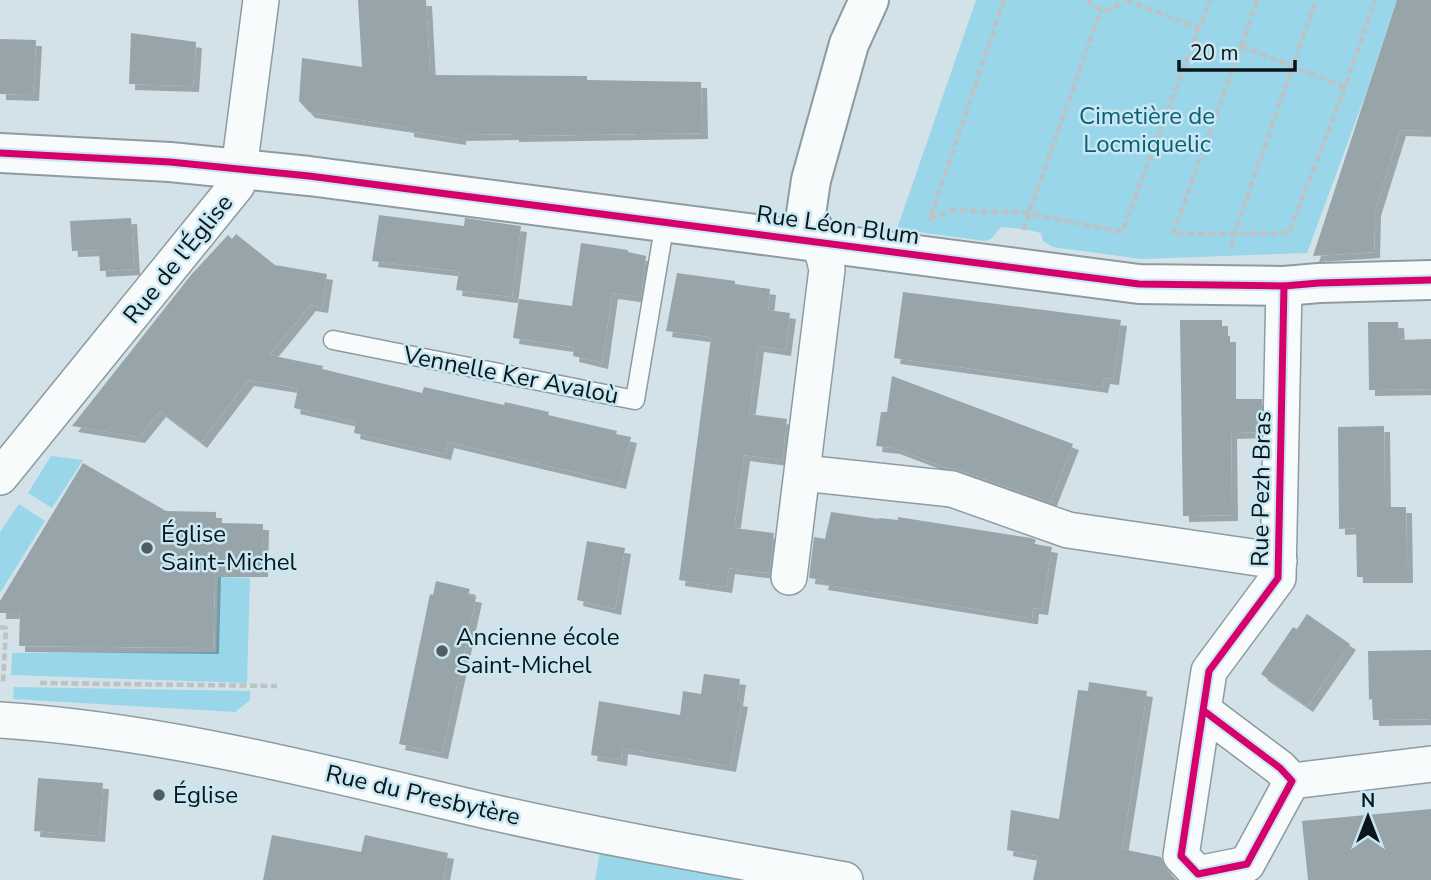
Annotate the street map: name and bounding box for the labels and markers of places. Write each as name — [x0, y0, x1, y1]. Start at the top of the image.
place label: Église Saint-Michel — [161, 518, 297, 578]
marker: Église Saint-Michel — [139, 540, 155, 556]
place label: Ancienne école Saint-Michel — [456, 621, 620, 681]
marker: Ancienne école Saint-Michel — [434, 643, 450, 659]
place label: Église — [173, 779, 238, 811]
marker: Église — [151, 787, 167, 803]

